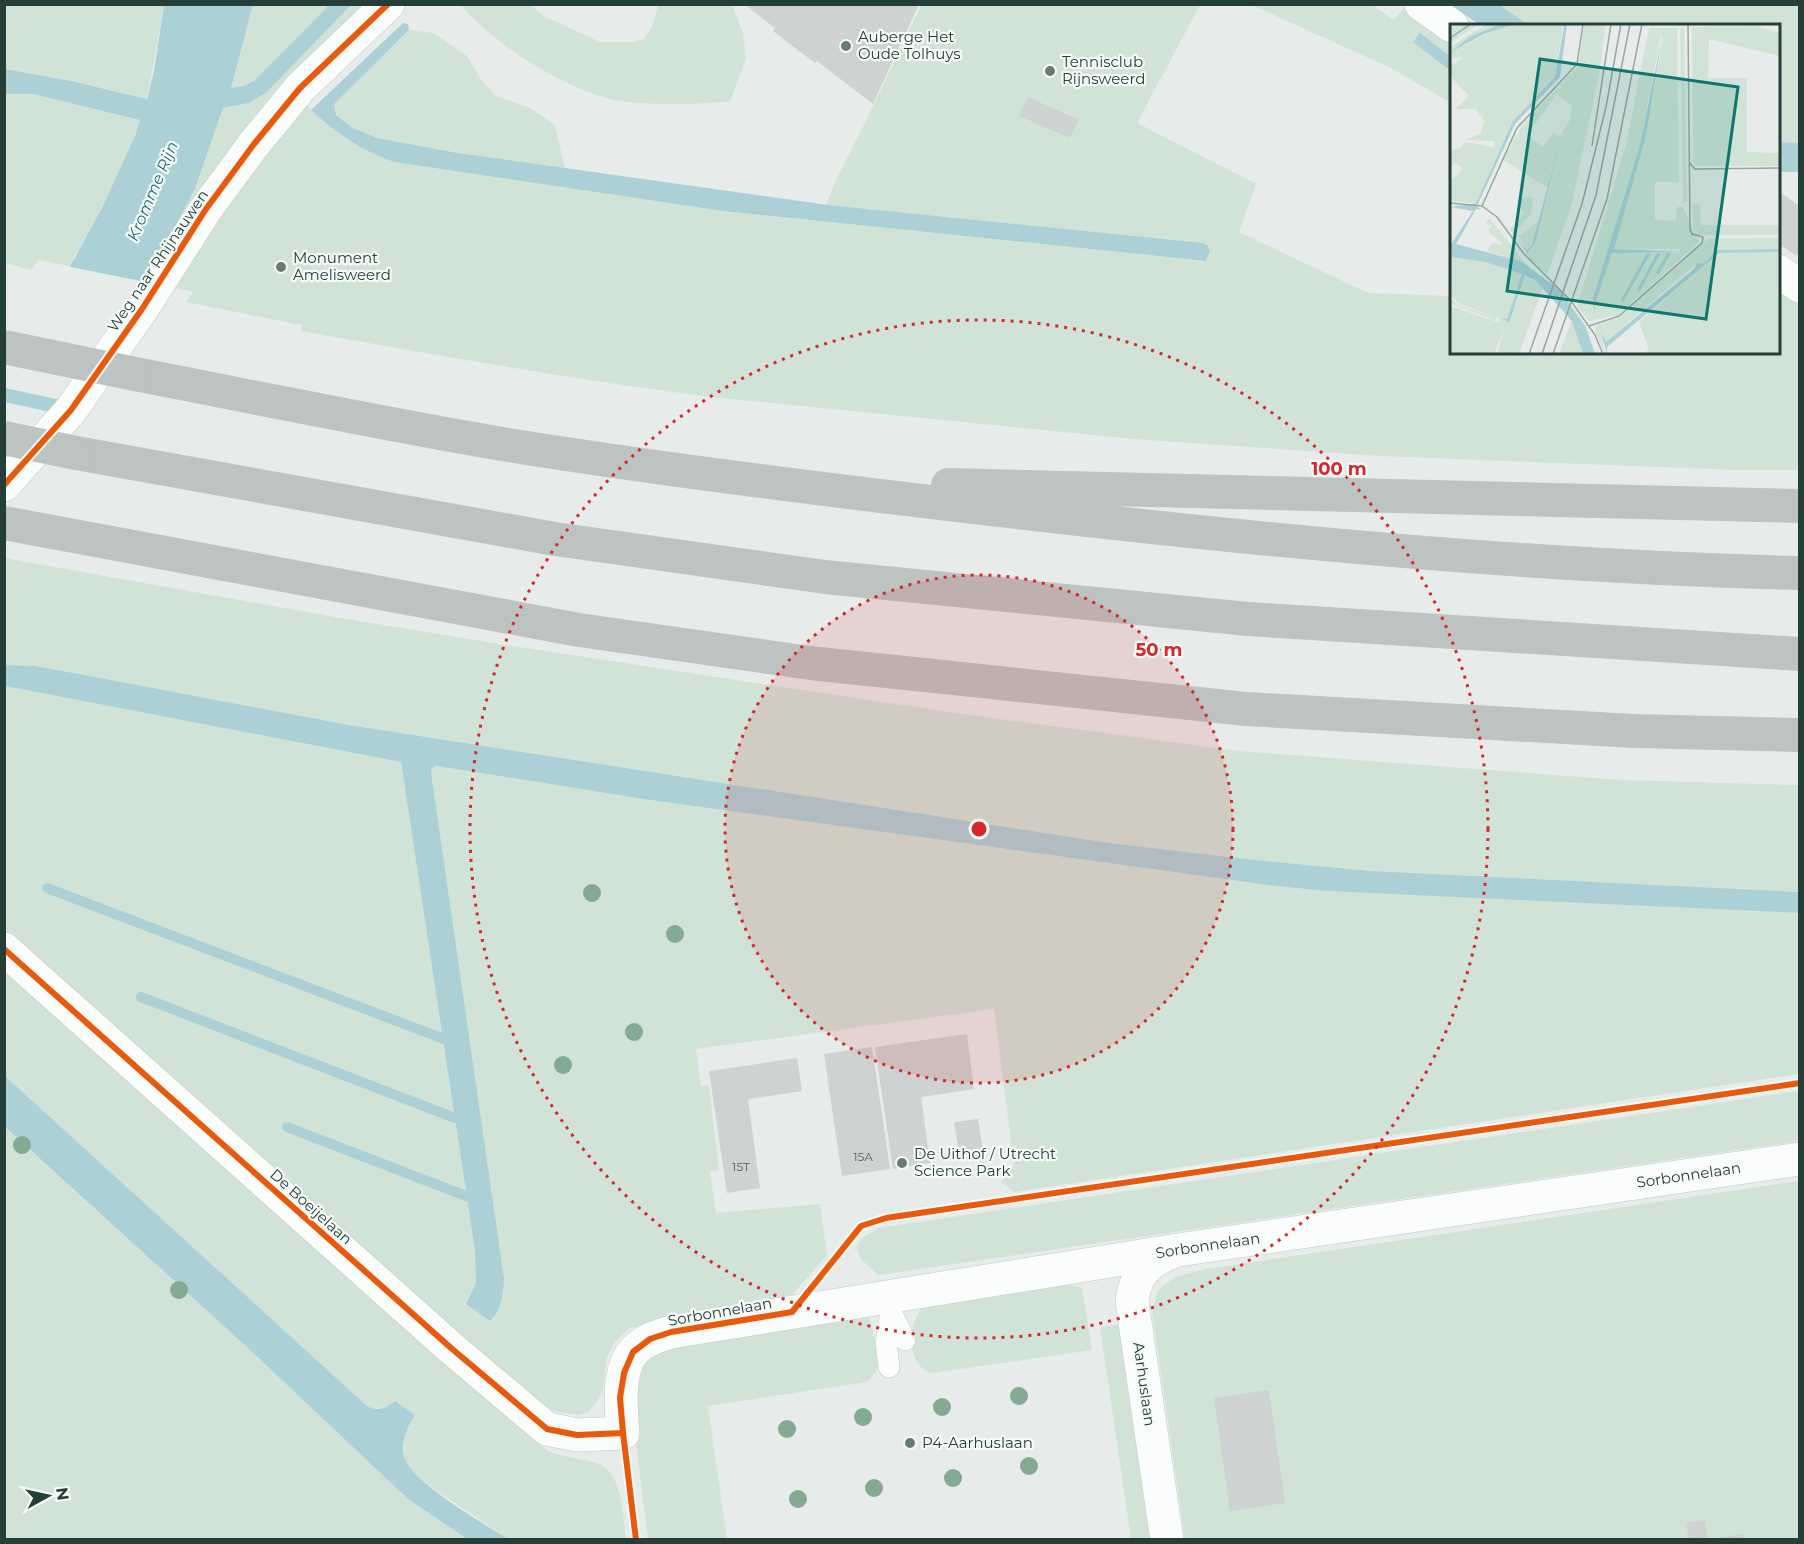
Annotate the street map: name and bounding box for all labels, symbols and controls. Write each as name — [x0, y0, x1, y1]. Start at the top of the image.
inset map — [1450, 24, 1780, 354]
place label: Auberge Het Oude Tolhuys — [858, 27, 961, 63]
marker: Auberge Het Oude Tolhuys — [839, 39, 853, 53]
place label: Tennisclub Rijnsweerd — [1062, 52, 1145, 88]
marker: Tennisclub Rijnsweerd — [1043, 64, 1057, 78]
water label: Kromme Rijn — [123, 139, 182, 244]
street label: Weg naar Rhijnauwen — [103, 186, 212, 335]
place label: Monument Amelisweerd — [293, 248, 391, 284]
marker: Monument Amelisweerd — [274, 260, 288, 274]
text: 100 m — [1311, 458, 1367, 480]
text: 50 m — [1136, 639, 1182, 661]
centre of rings — [969, 819, 989, 839]
place label: De Uithof / Utrecht Science Park — [914, 1144, 1056, 1180]
house number: 15A — [853, 1149, 873, 1164]
marker: De Uithof / Utrecht Science Park — [895, 1156, 909, 1170]
street label: Sorbonnelaan — [1635, 1158, 1742, 1192]
house number: 15T — [732, 1159, 750, 1174]
street label: De Boeijelaan — [266, 1165, 356, 1249]
street label: Sorbonnelaan — [1154, 1228, 1261, 1262]
street label: Sorbonnelaan — [666, 1293, 773, 1330]
street label: Aarhuslaan — [1129, 1341, 1160, 1427]
place label: P4-Aarhuslaan — [922, 1433, 1033, 1452]
marker: P4-Aarhuslaan — [903, 1436, 917, 1450]
north arrow — [18, 1466, 78, 1526]
text: N — [52, 1486, 73, 1502]

